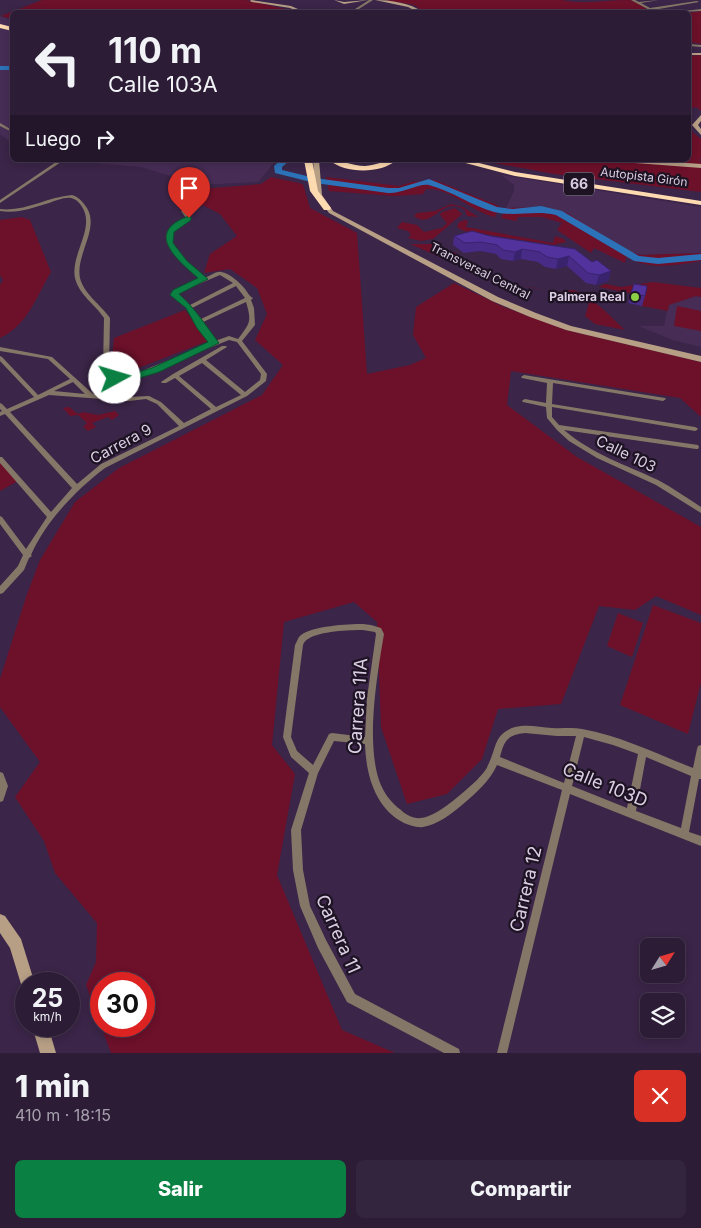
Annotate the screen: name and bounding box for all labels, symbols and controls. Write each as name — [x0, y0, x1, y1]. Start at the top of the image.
text: 110 m — [108, 29, 202, 71]
icon: left — [25, 30, 90, 95]
text: Calle 103A — [108, 71, 218, 97]
icon: right — [91, 125, 119, 153]
text: Luego — [25, 128, 81, 151]
street label: Autopista Girón — [600, 164, 688, 189]
pin — [168, 167, 210, 218]
road number: 66 — [564, 172, 594, 195]
icon: arrive — [175, 174, 203, 202]
street label: Transversal Central — [428, 239, 533, 302]
place label: Palmera Real — [549, 289, 625, 304]
marker: Palmera Real — [629, 291, 641, 303]
position arrow — [88, 351, 140, 403]
street label: Carrera 9 — [87, 419, 155, 468]
street label: Calle 103 — [593, 431, 659, 476]
street label: Carrera 11A — [344, 657, 371, 755]
street label: Calle 103D — [559, 758, 651, 811]
street label: Carrera 12 — [505, 844, 546, 934]
street label: Carrera 11 — [312, 891, 365, 976]
north arrow — [640, 938, 685, 982]
map controls — [640, 938, 685, 1038]
speed limit sign: 30 — [90, 972, 155, 1037]
text: 25 — [32, 983, 63, 1013]
button: layers — [640, 993, 685, 1038]
text: km/h — [33, 1009, 62, 1024]
text: 1 min — [15, 1068, 90, 1104]
button: close — [634, 1070, 686, 1122]
text: 410 m · 18:15 — [15, 1105, 111, 1125]
button: Salir — [15, 1160, 346, 1218]
button: Compartir — [356, 1160, 686, 1218]

